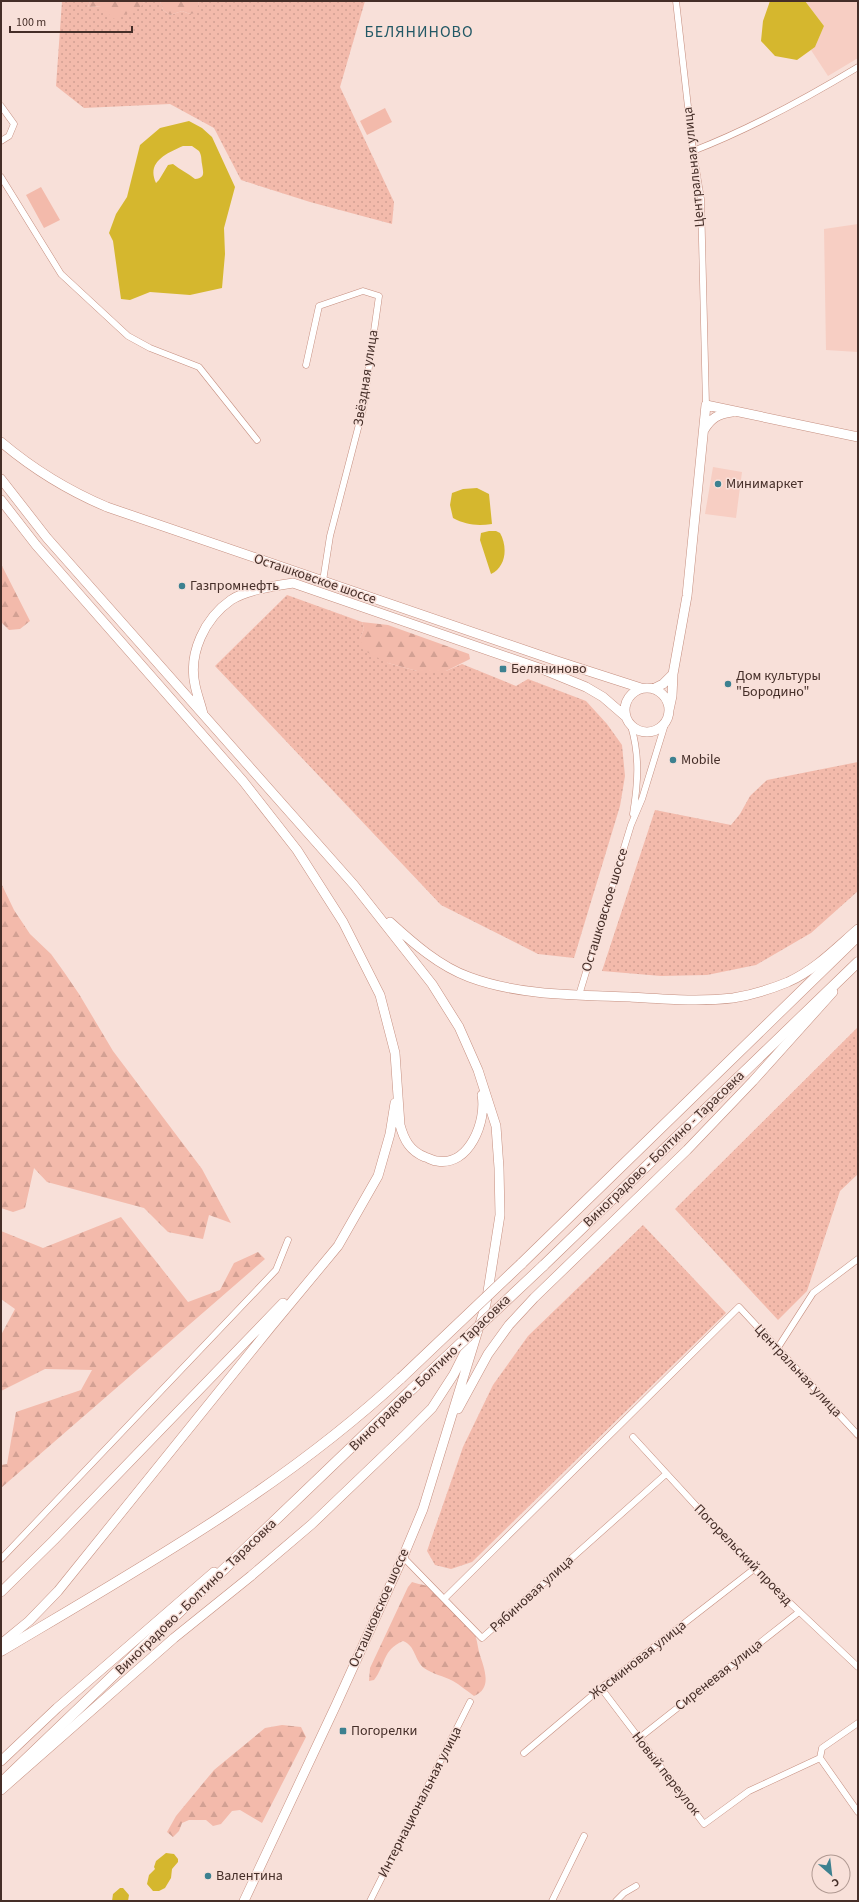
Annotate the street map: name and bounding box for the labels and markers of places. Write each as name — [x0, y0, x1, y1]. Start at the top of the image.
place label: Минимаркет — [726, 474, 804, 494]
marker: Минимаркет — [713, 479, 723, 489]
place label: Газпромнефть — [190, 576, 279, 596]
marker: Газпромнефть — [177, 581, 187, 591]
place label: Беляниново — [511, 659, 587, 679]
marker: Беляниново — [498, 664, 508, 674]
place label: Дом культуры "Бородино" — [736, 666, 821, 702]
marker: Дом культуры "Бородино" — [723, 679, 733, 689]
place label: Mobile — [681, 750, 721, 770]
marker: Mobile — [668, 755, 678, 765]
place label: Погорелки — [351, 1721, 417, 1741]
marker: Погорелки — [338, 1726, 348, 1736]
place label: Валентина — [216, 1866, 283, 1886]
marker: Валентина — [203, 1871, 213, 1881]

